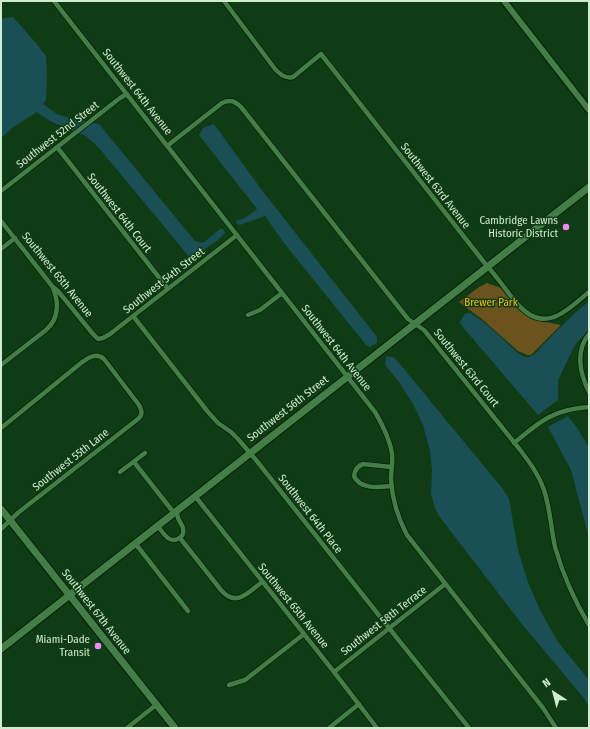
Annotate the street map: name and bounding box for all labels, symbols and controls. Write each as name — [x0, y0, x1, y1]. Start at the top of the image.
street label: Southwest 64th Avenue — [99, 46, 175, 138]
street label: Southwest 52nd Street — [14, 99, 102, 171]
street label: Southwest 63rd Avenue — [397, 140, 473, 232]
street label: Southwest 64th Court — [84, 171, 154, 255]
place label: Cambridge Lawns Historic District — [479, 214, 558, 240]
marker: Cambridge Lawns Historic District — [561, 222, 571, 232]
street label: Southwest 65th Avenue — [19, 230, 95, 320]
street label: Southwest 54th Street — [121, 245, 207, 317]
park label: Brewer Park — [464, 296, 518, 310]
street label: Southwest 64th Avenue — [298, 302, 374, 394]
street label: Southwest 63rd Court — [430, 326, 502, 410]
street label: Southwest 56th Street — [245, 373, 331, 445]
street label: Southwest 55th Lane — [30, 426, 112, 494]
street label: Southwest 64th Place — [275, 472, 345, 556]
street label: Southwest 65th Avenue — [255, 561, 331, 651]
street label: Southwest 67th Avenue — [59, 567, 133, 657]
street label: Southwest 58th Terrace — [339, 583, 429, 659]
place label: Miami-Dade Transit — [36, 633, 90, 659]
marker: Miami-Dade Transit — [93, 641, 103, 651]
north arrow — [534, 673, 574, 713]
text: N — [540, 676, 553, 690]

